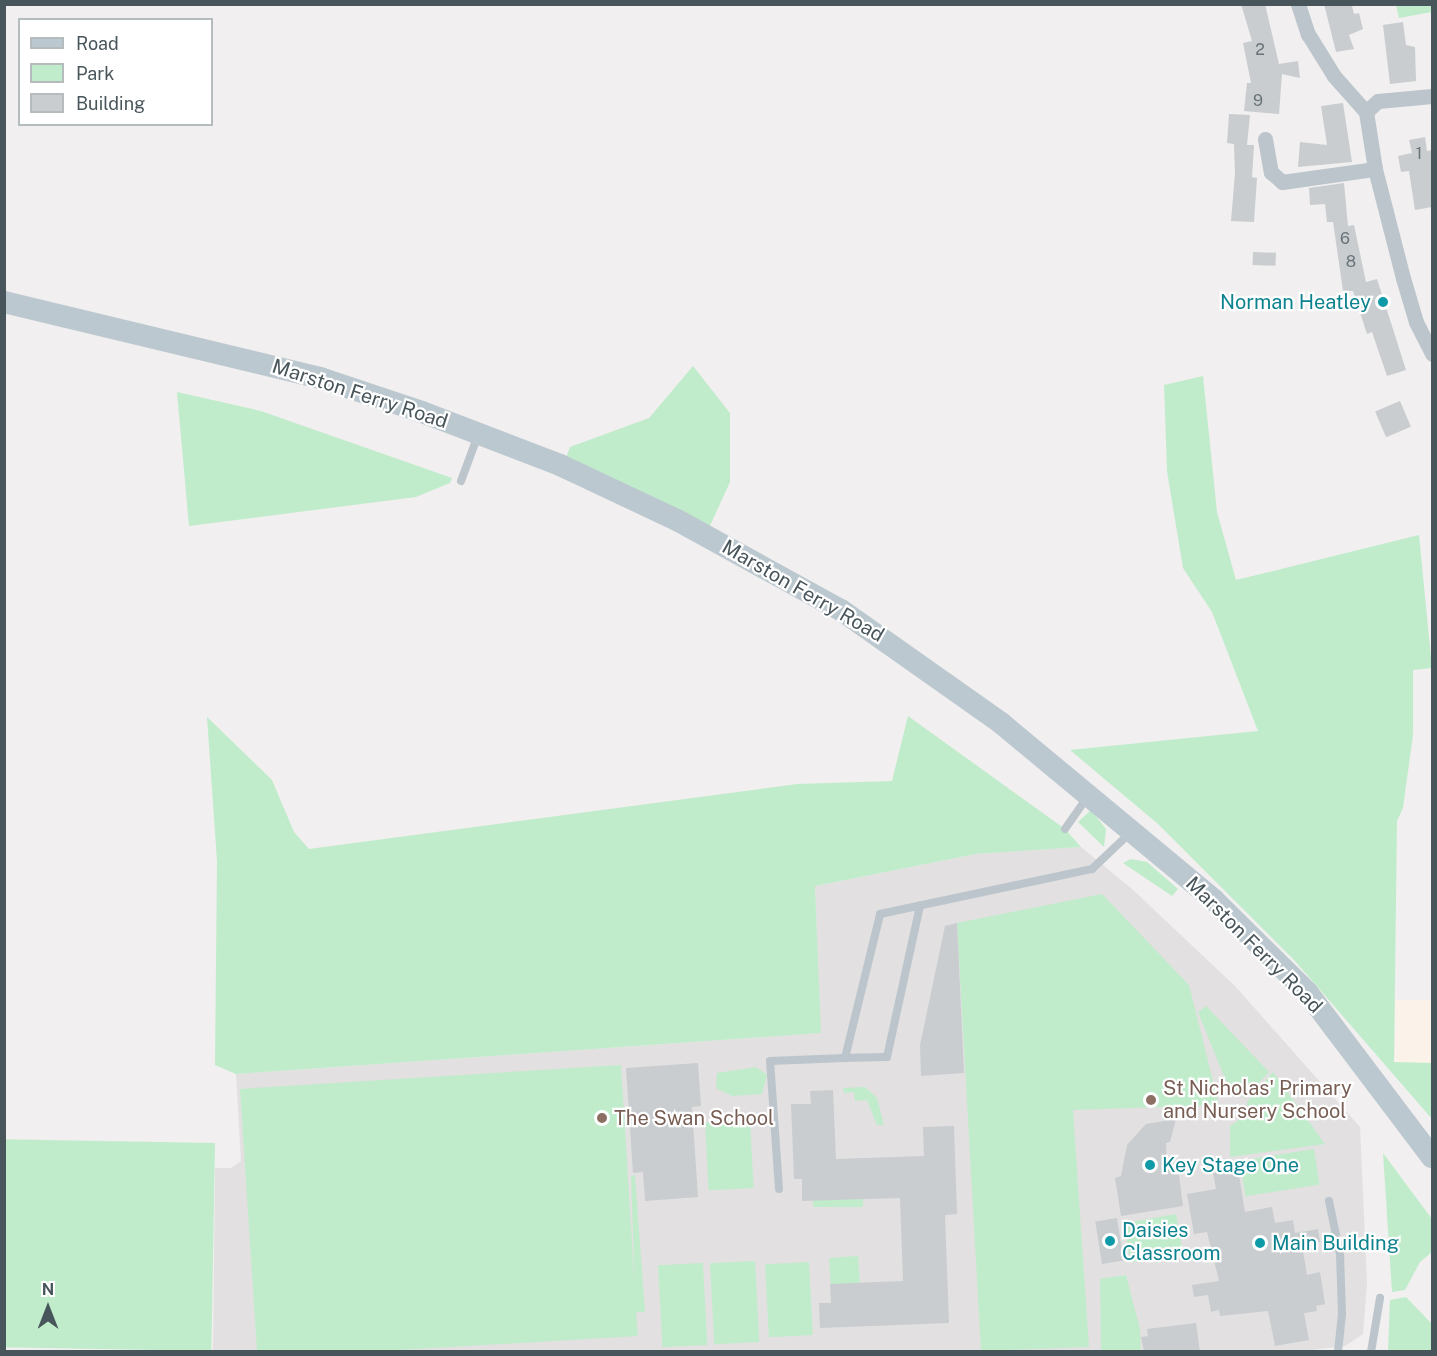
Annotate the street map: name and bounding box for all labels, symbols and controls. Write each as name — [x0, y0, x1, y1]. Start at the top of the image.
legend — [18, 18, 213, 126]
text: Road — [76, 33, 119, 54]
house number: 2 — [1255, 40, 1265, 60]
text: Park — [76, 63, 114, 84]
house number: 9 — [1253, 91, 1263, 111]
text: Building — [76, 93, 145, 114]
house number: 1 — [1416, 144, 1422, 164]
house number: 6 — [1340, 229, 1350, 249]
house number: 8 — [1346, 252, 1356, 272]
place label: Norman Heatley — [1220, 290, 1371, 314]
marker: Norman Heatley — [1376, 295, 1390, 309]
street label: Marston Ferry Road — [269, 354, 451, 434]
street label: Marston Ferry Road — [718, 535, 888, 647]
street label: Marston Ferry Road — [1181, 872, 1327, 1018]
place label: St Nicholas' Primary and Nursery School — [1163, 1076, 1352, 1123]
marker: St Nicholas' Primary and Nursery School — [1144, 1093, 1158, 1107]
place label: The Swan School — [614, 1106, 774, 1130]
marker: The Swan School — [595, 1111, 609, 1125]
place label: Key Stage One — [1162, 1153, 1299, 1177]
marker: Key Stage One — [1143, 1158, 1157, 1172]
place label: Daisies Classroom — [1122, 1218, 1220, 1265]
place label: Main Building — [1272, 1231, 1399, 1255]
marker: Daisies Classroom — [1103, 1234, 1117, 1248]
marker: Main Building — [1253, 1236, 1267, 1250]
north arrow — [18, 1278, 78, 1338]
text: N — [42, 1280, 54, 1299]

